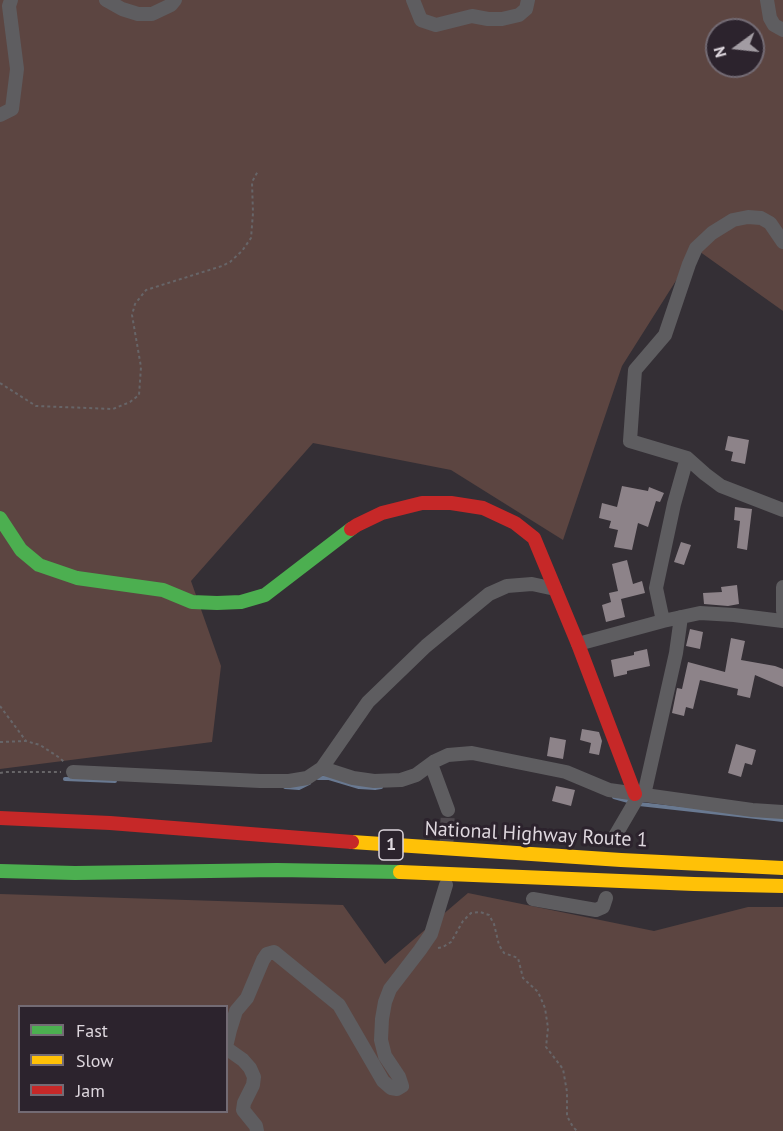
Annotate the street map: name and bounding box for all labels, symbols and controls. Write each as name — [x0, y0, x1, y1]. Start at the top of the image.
north arrow — [705, 18, 765, 78]
text: N — [709, 44, 731, 60]
street label: National Highway Route 1 — [424, 817, 648, 853]
road number: 1 — [379, 830, 403, 860]
legend — [18, 1005, 228, 1113]
text: Fast — [76, 1019, 108, 1042]
text: Slow — [76, 1049, 114, 1072]
text: Jam — [76, 1079, 105, 1102]

